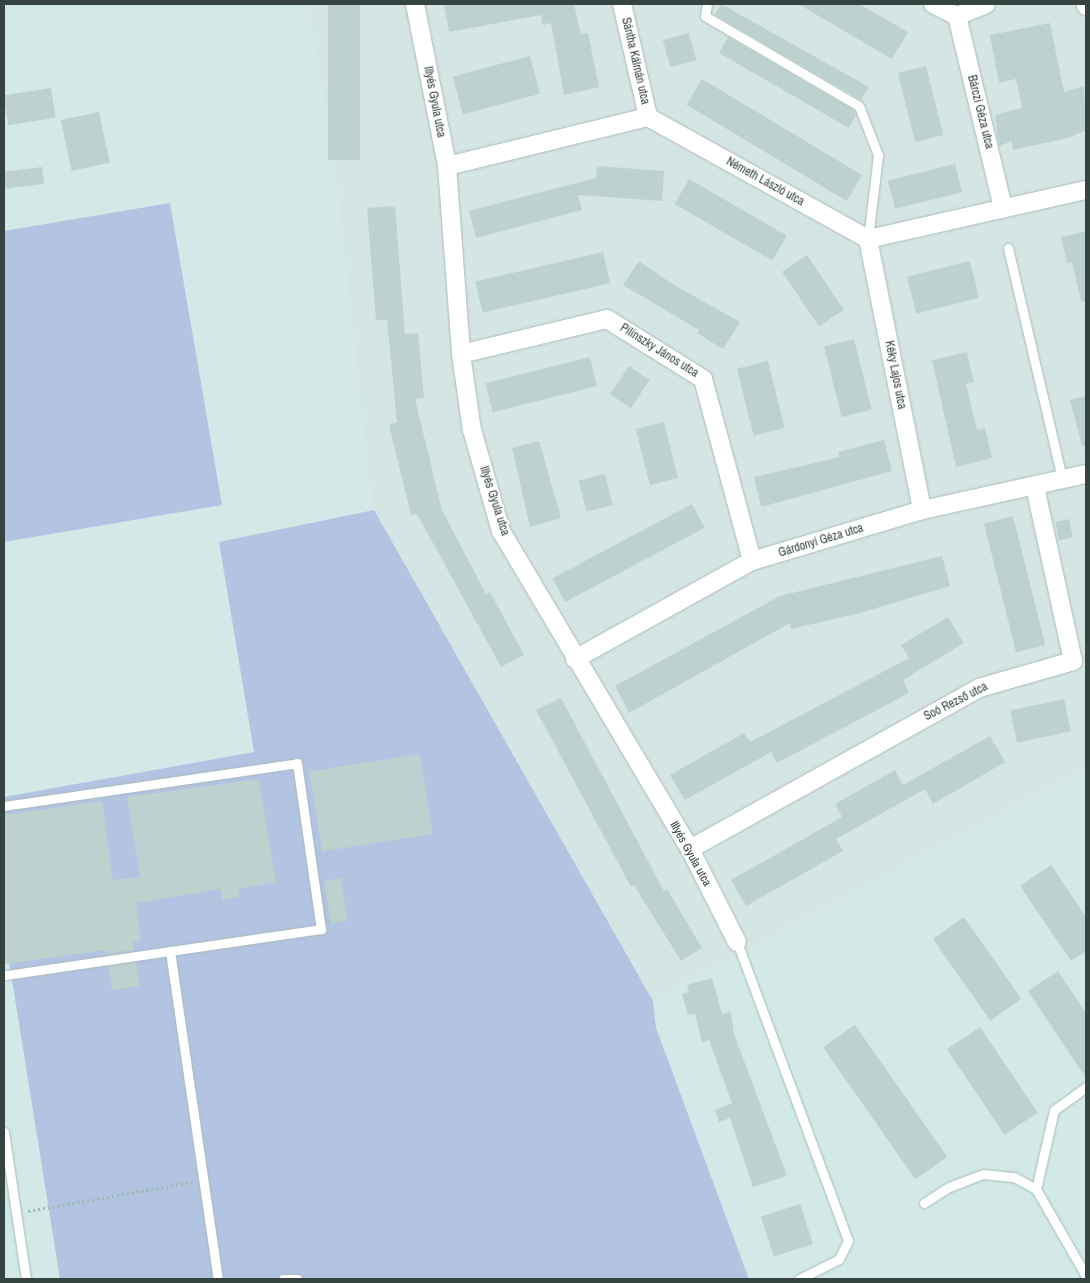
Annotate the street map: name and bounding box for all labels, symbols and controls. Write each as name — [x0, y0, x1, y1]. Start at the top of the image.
street label: Sántha Kálmán utca — [618, 16, 652, 106]
street label: Illyés Gyula utca — [420, 65, 448, 139]
street label: Bárczi Géza utca — [964, 74, 996, 150]
street label: Németh László utca — [723, 155, 807, 209]
street label: Pilinszky János utca — [617, 321, 701, 381]
street label: Kéky Lajos utca — [881, 340, 909, 410]
street label: Illyés Gyula utca — [476, 464, 512, 538]
street label: Gárdonyi Géza utca — [777, 521, 865, 561]
street label: Soó Rezső utca — [922, 680, 990, 724]
street label: Illyés Gyula utca — [666, 819, 714, 889]

